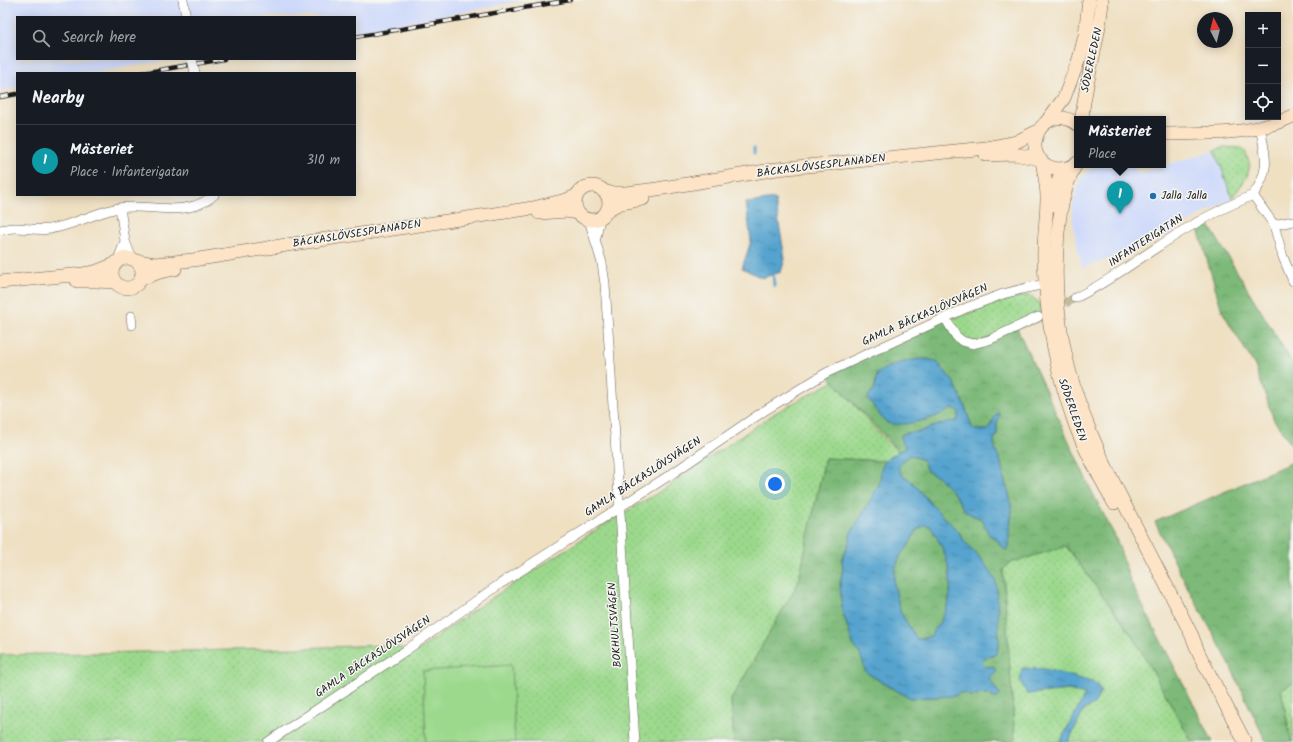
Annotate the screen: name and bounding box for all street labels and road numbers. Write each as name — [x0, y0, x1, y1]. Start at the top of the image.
street label: SÖDERLEDEN — [1076, 25, 1108, 94]
street label: BÄCKASLÖVSESPLANADEN — [755, 149, 887, 183]
street label: INFANTERIGATAN — [1105, 210, 1188, 272]
street label: BÄCKASLÖVSESPLANADEN — [291, 215, 423, 253]
street label: GAMLA BÄCKASLÖVSVÄGEN — [859, 279, 991, 351]
street label: SÖDERLEDEN — [1053, 376, 1091, 445]
street label: GAMLA BÄCKASLÖVSVÄGEN — [581, 432, 705, 522]
street label: BOKHULTSVÄGEN — [603, 581, 627, 668]
street label: GAMLA BÄCKASLÖVSVÄGEN — [312, 611, 435, 703]

